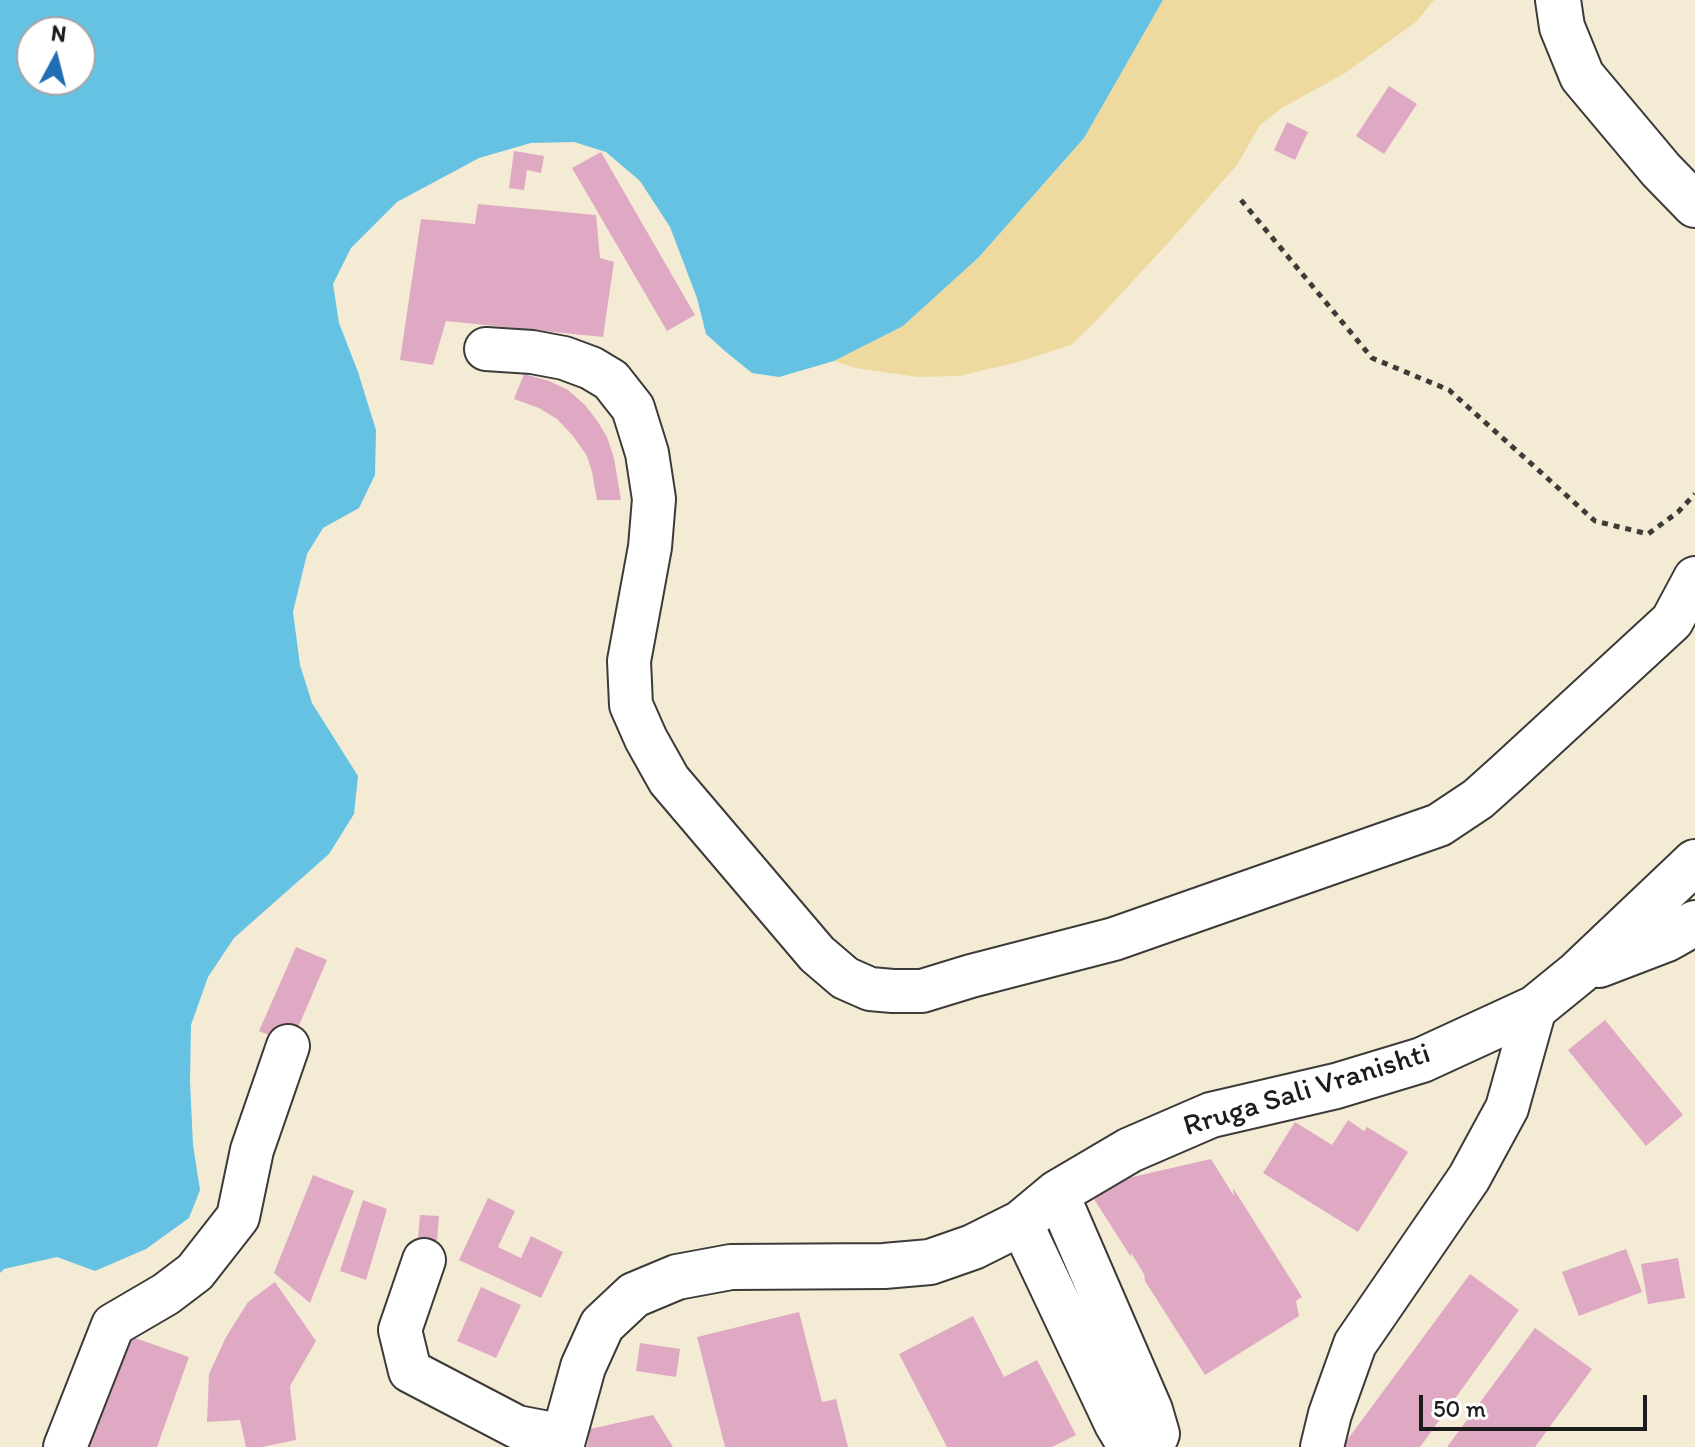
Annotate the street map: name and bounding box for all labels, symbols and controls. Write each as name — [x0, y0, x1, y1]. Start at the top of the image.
north arrow — [16, 16, 96, 96]
text: N — [50, 19, 68, 48]
street label: Rruga Sali Vranishti — [1179, 1036, 1435, 1146]
scale bar — [1423, 1379, 1651, 1429]
text: 50 m — [1433, 1394, 1486, 1423]

